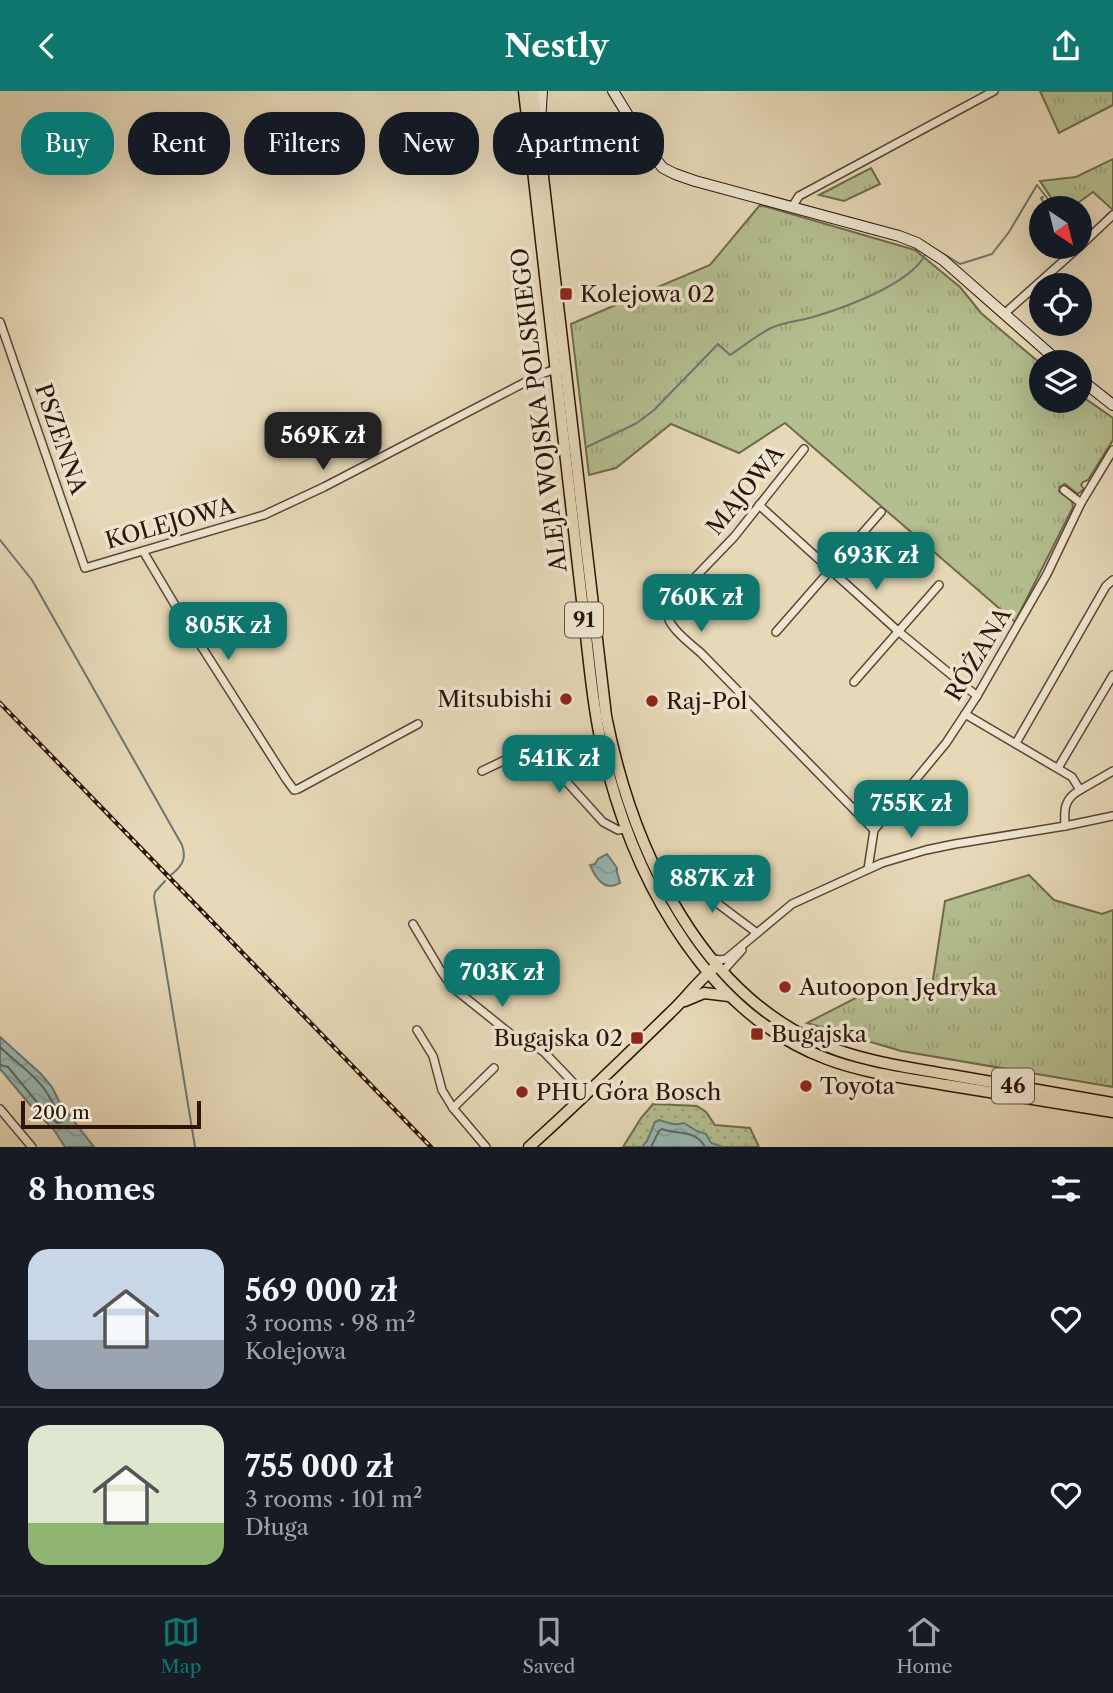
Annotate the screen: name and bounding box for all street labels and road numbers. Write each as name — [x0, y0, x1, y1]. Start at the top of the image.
street label: ALEJA WOJSKA POLSKIEGO — [505, 246, 573, 575]
street label: PSZENNA — [29, 380, 93, 499]
street label: MAJOWA — [700, 439, 790, 540]
street label: KOLEJOWA — [102, 491, 239, 555]
street label: RÓŻANA — [939, 601, 1017, 706]
road number: 91 — [565, 603, 603, 637]
road number: 46 — [992, 1069, 1034, 1103]

